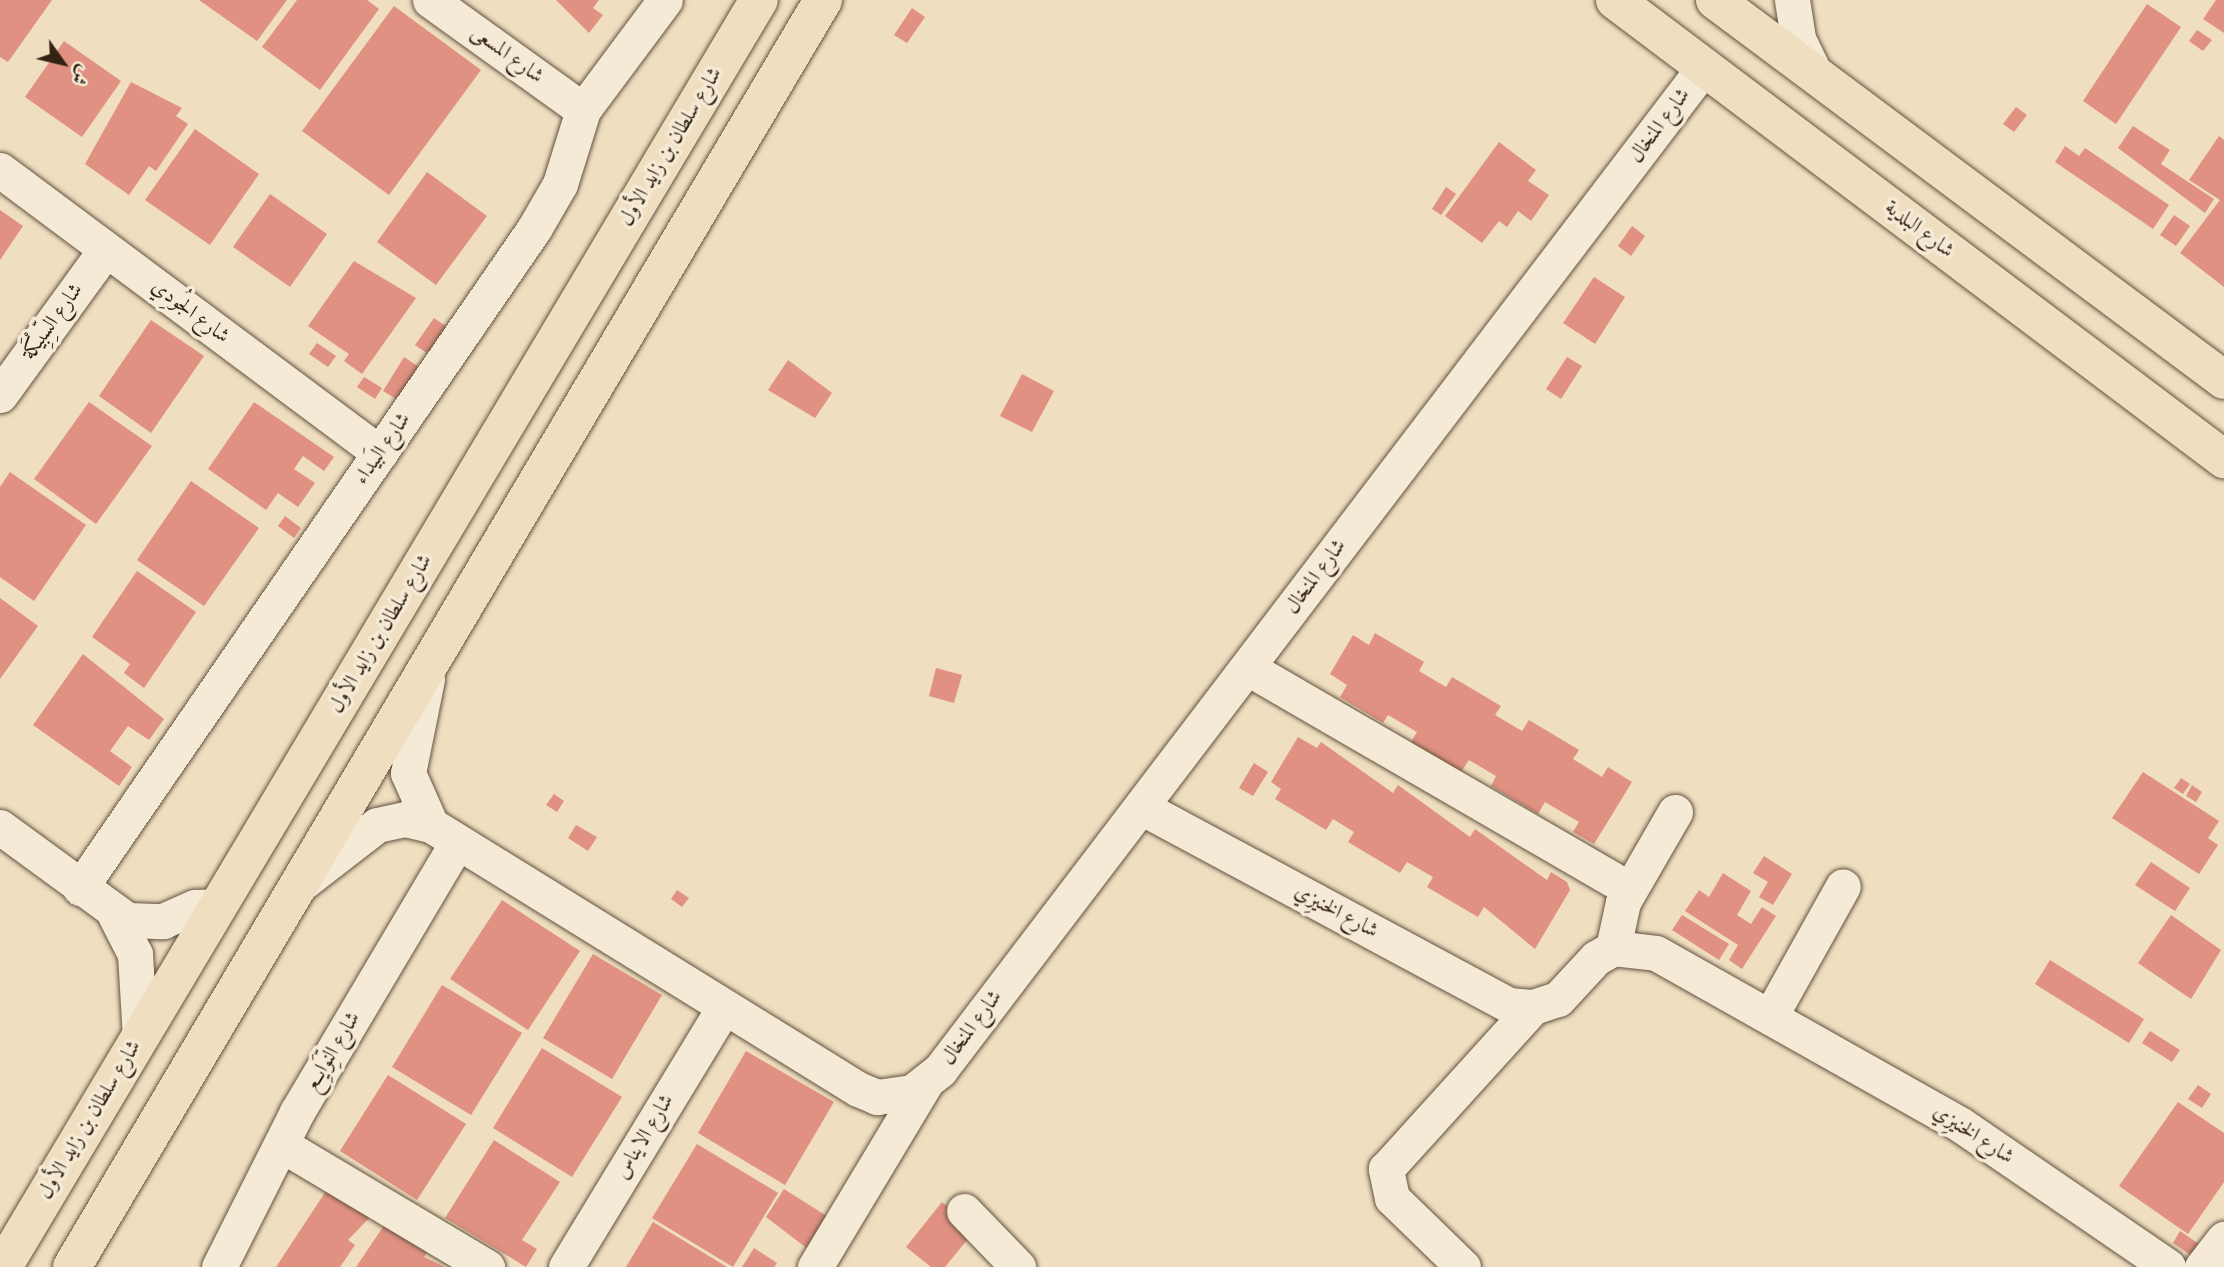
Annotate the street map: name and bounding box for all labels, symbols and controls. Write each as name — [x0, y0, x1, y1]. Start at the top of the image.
street label: شارع المسعى — [466, 20, 548, 90]
north arrow — [28, 28, 98, 98]
text: ش — [65, 60, 96, 89]
street label: شارع سلطان بن زايد الأول — [614, 63, 728, 231]
street label: شارع المنخال — [1624, 84, 1696, 168]
street label: شارع البلدية — [1879, 196, 1959, 264]
street label: شارع الجُودِي — [146, 274, 234, 350]
street label: شارع السِّبِيْكَة — [17, 279, 89, 365]
street label: شارع البَيداء — [349, 408, 417, 490]
street label: شارع المنخال — [1280, 535, 1352, 619]
street label: شارع سلطان بن زايد الأول — [324, 550, 438, 718]
street label: شارع الخنيزِي — [1290, 879, 1382, 945]
street label: شارع المنخال — [936, 986, 1008, 1070]
street label: شارع النِّوَايِع — [299, 1008, 367, 1096]
street label: شارع سلطان بن زايد الأول — [33, 1036, 147, 1204]
street label: شارع الايناس — [610, 1090, 680, 1184]
street label: شارع الخنيزِي — [1928, 1100, 2018, 1170]

